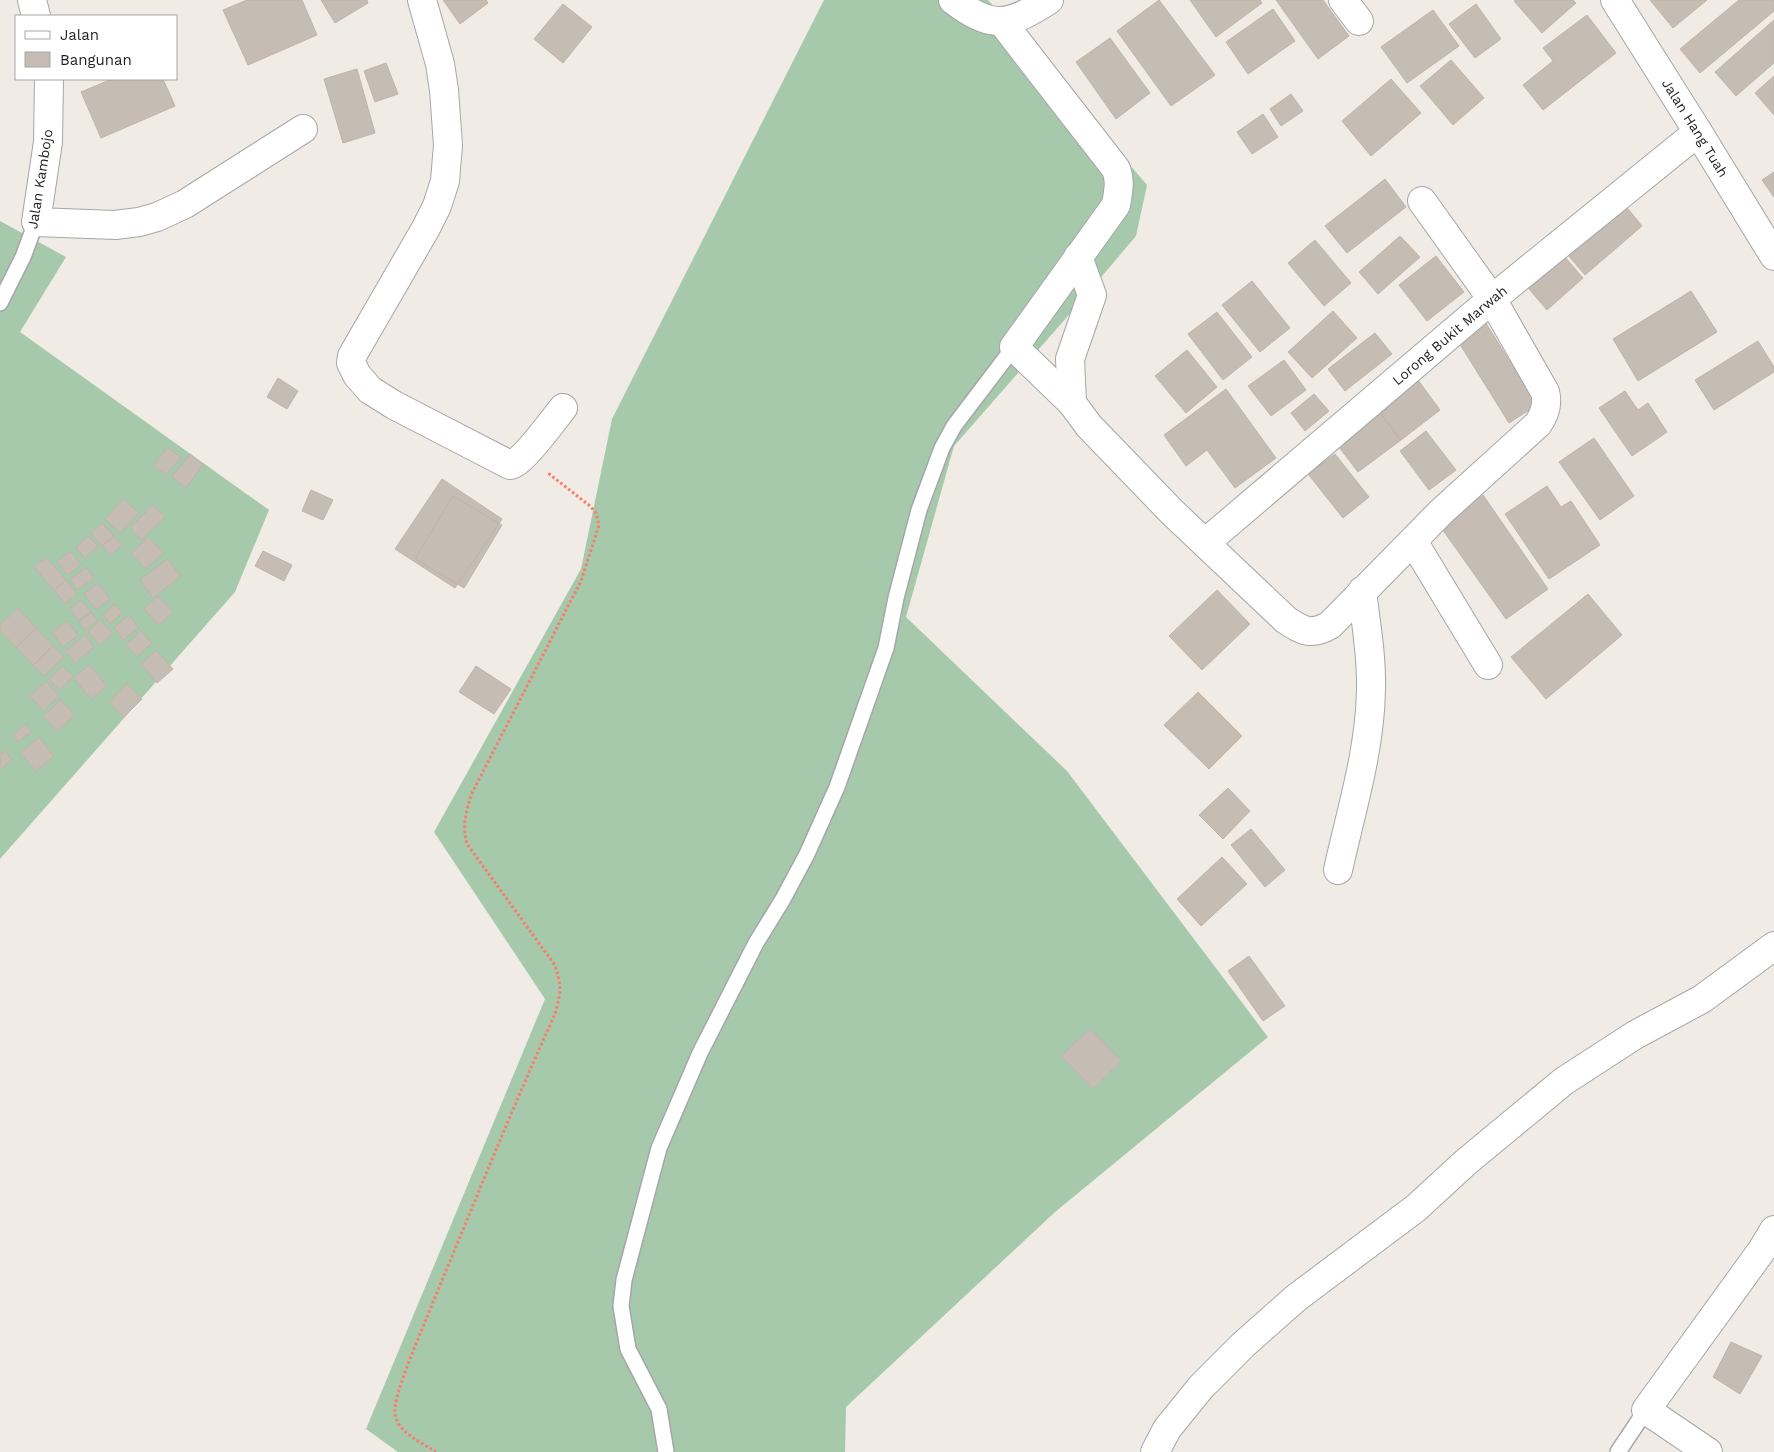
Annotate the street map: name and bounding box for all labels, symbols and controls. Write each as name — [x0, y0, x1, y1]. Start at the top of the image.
legend — [15, 15, 178, 80]
text: Jalan — [60, 26, 99, 44]
text: Bangunan — [60, 51, 132, 69]
street label: Jalan Hang Tuah — [1659, 76, 1732, 180]
street label: Jalan Kambojo — [24, 128, 56, 230]
street label: Lorong Bukit Marwah — [1389, 282, 1510, 388]

